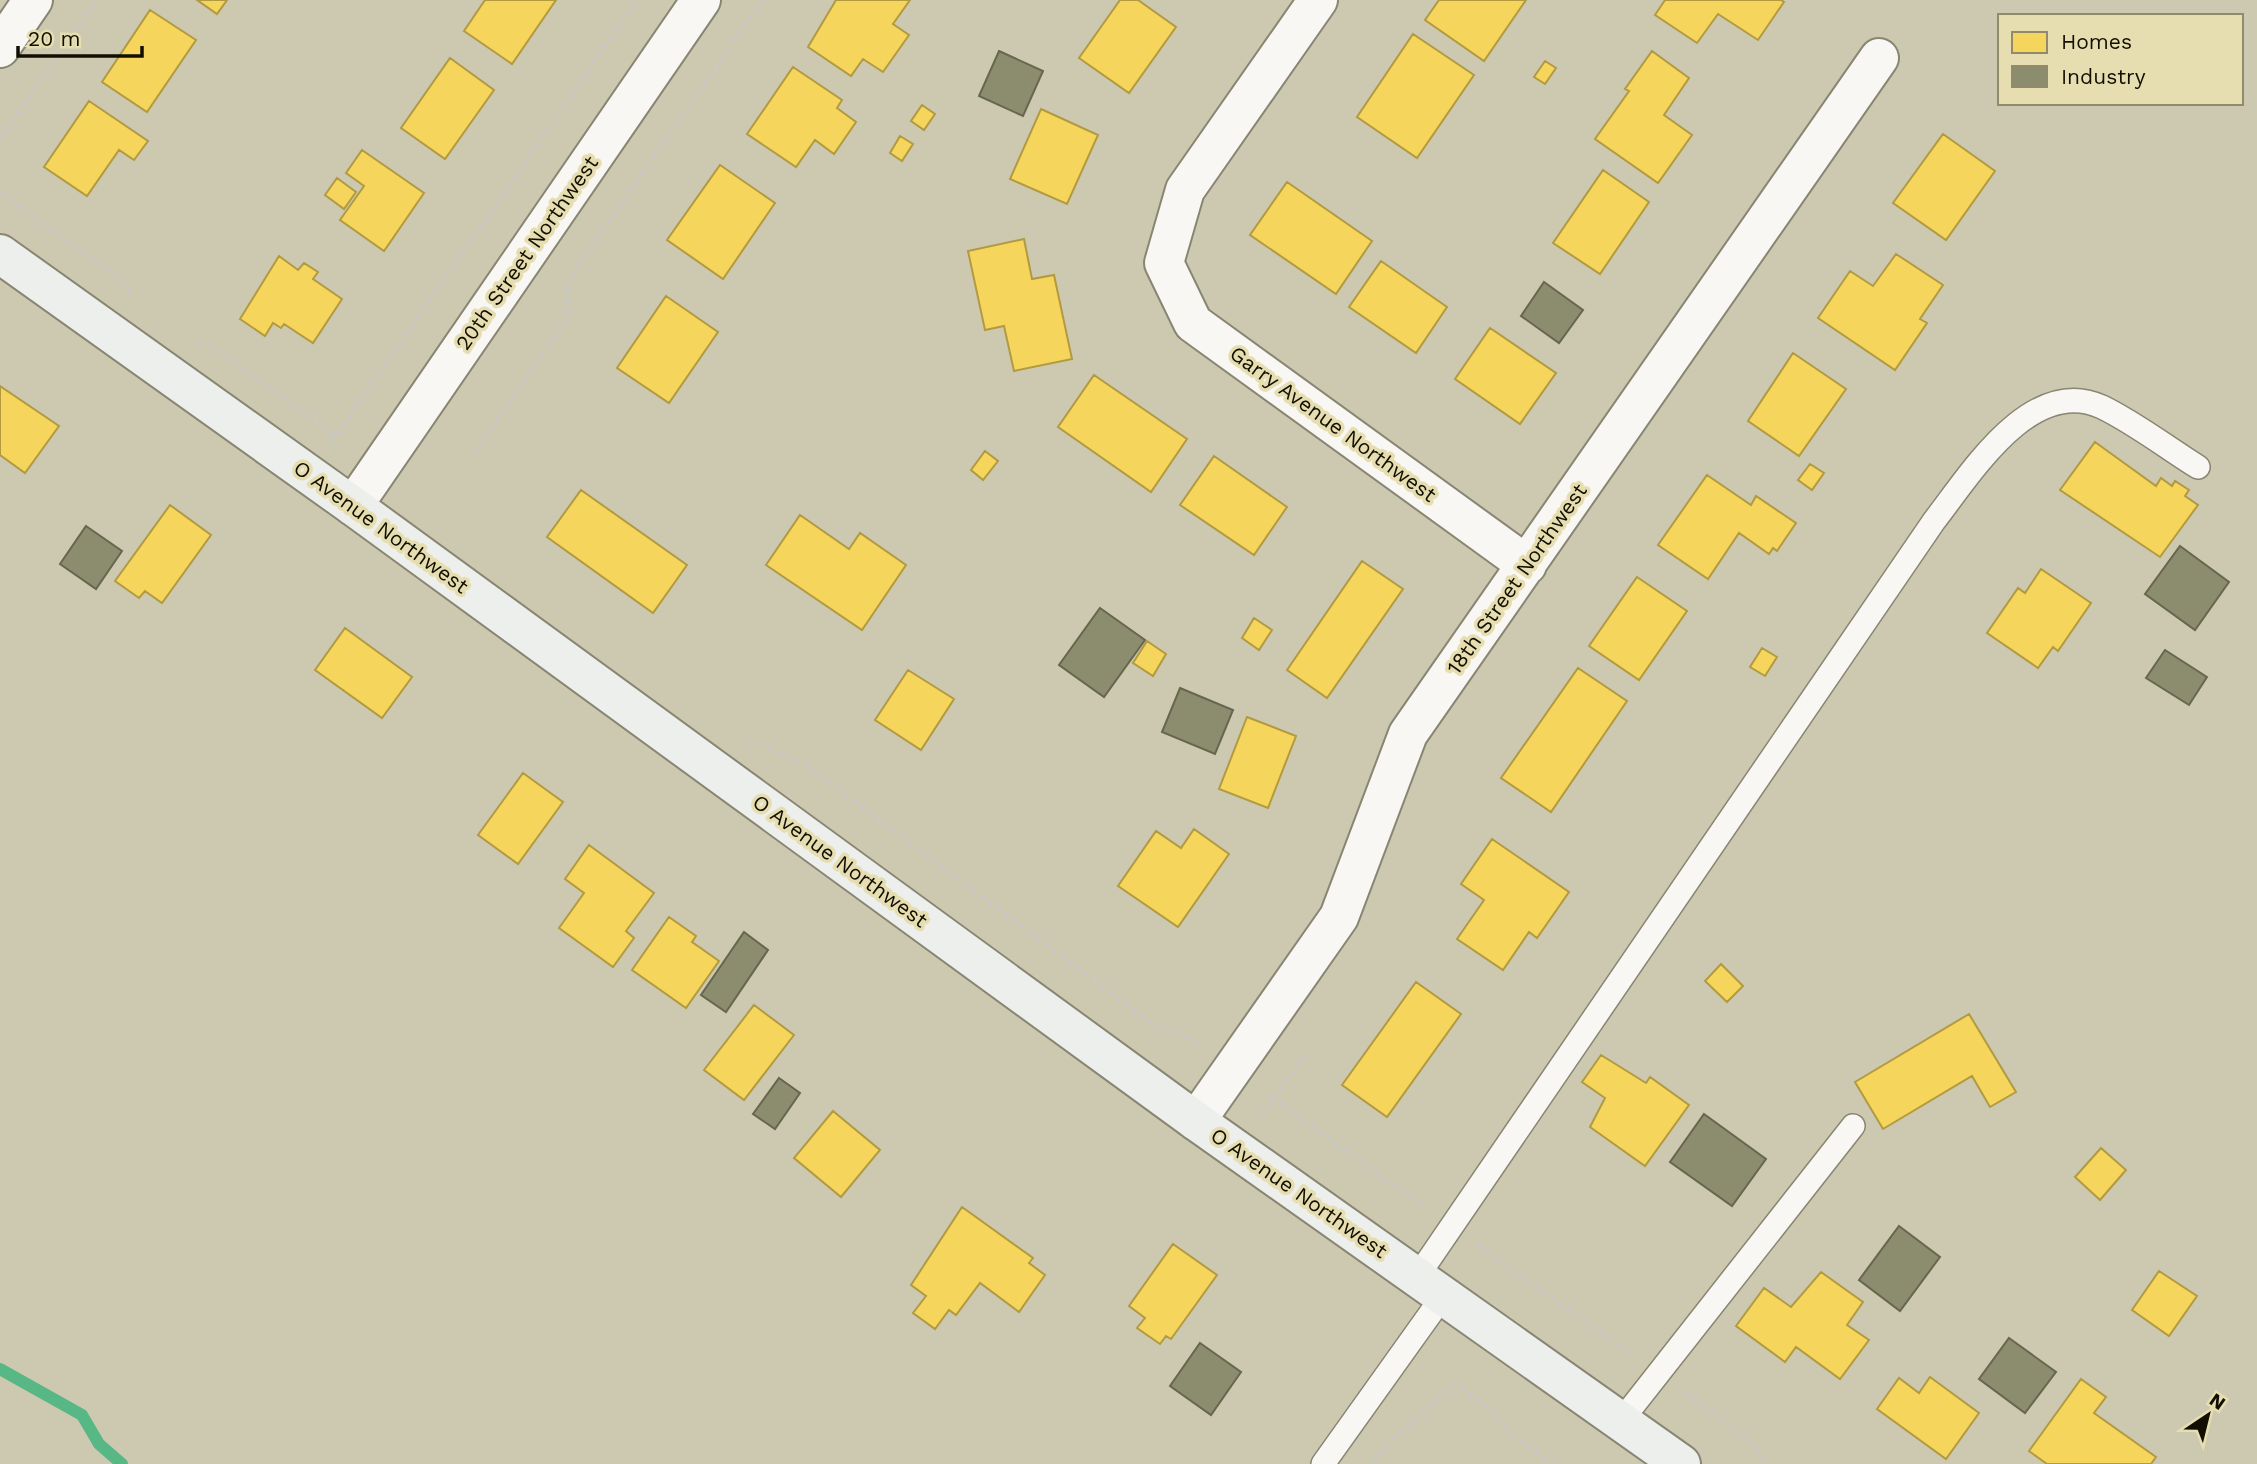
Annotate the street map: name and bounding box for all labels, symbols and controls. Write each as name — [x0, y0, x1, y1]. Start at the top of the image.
scale bar — [18, 14, 142, 58]
legend — [1998, 14, 2243, 105]
text: 20 m — [28, 26, 80, 51]
text: Homes — [2061, 29, 2132, 54]
text: Industry — [2061, 64, 2146, 89]
street label: 20th Street Northwest — [450, 151, 603, 355]
street label: Garry Avenue Northwest — [1225, 340, 1441, 507]
street label: O Avenue Northwest — [289, 455, 474, 599]
street label: 18th Street Northwest — [1441, 478, 1592, 679]
street label: O Avenue Northwest — [748, 789, 933, 933]
street label: O Avenue Northwest — [1206, 1122, 1393, 1263]
north arrow — [2173, 1380, 2243, 1450]
text: N — [2205, 1388, 2230, 1415]

